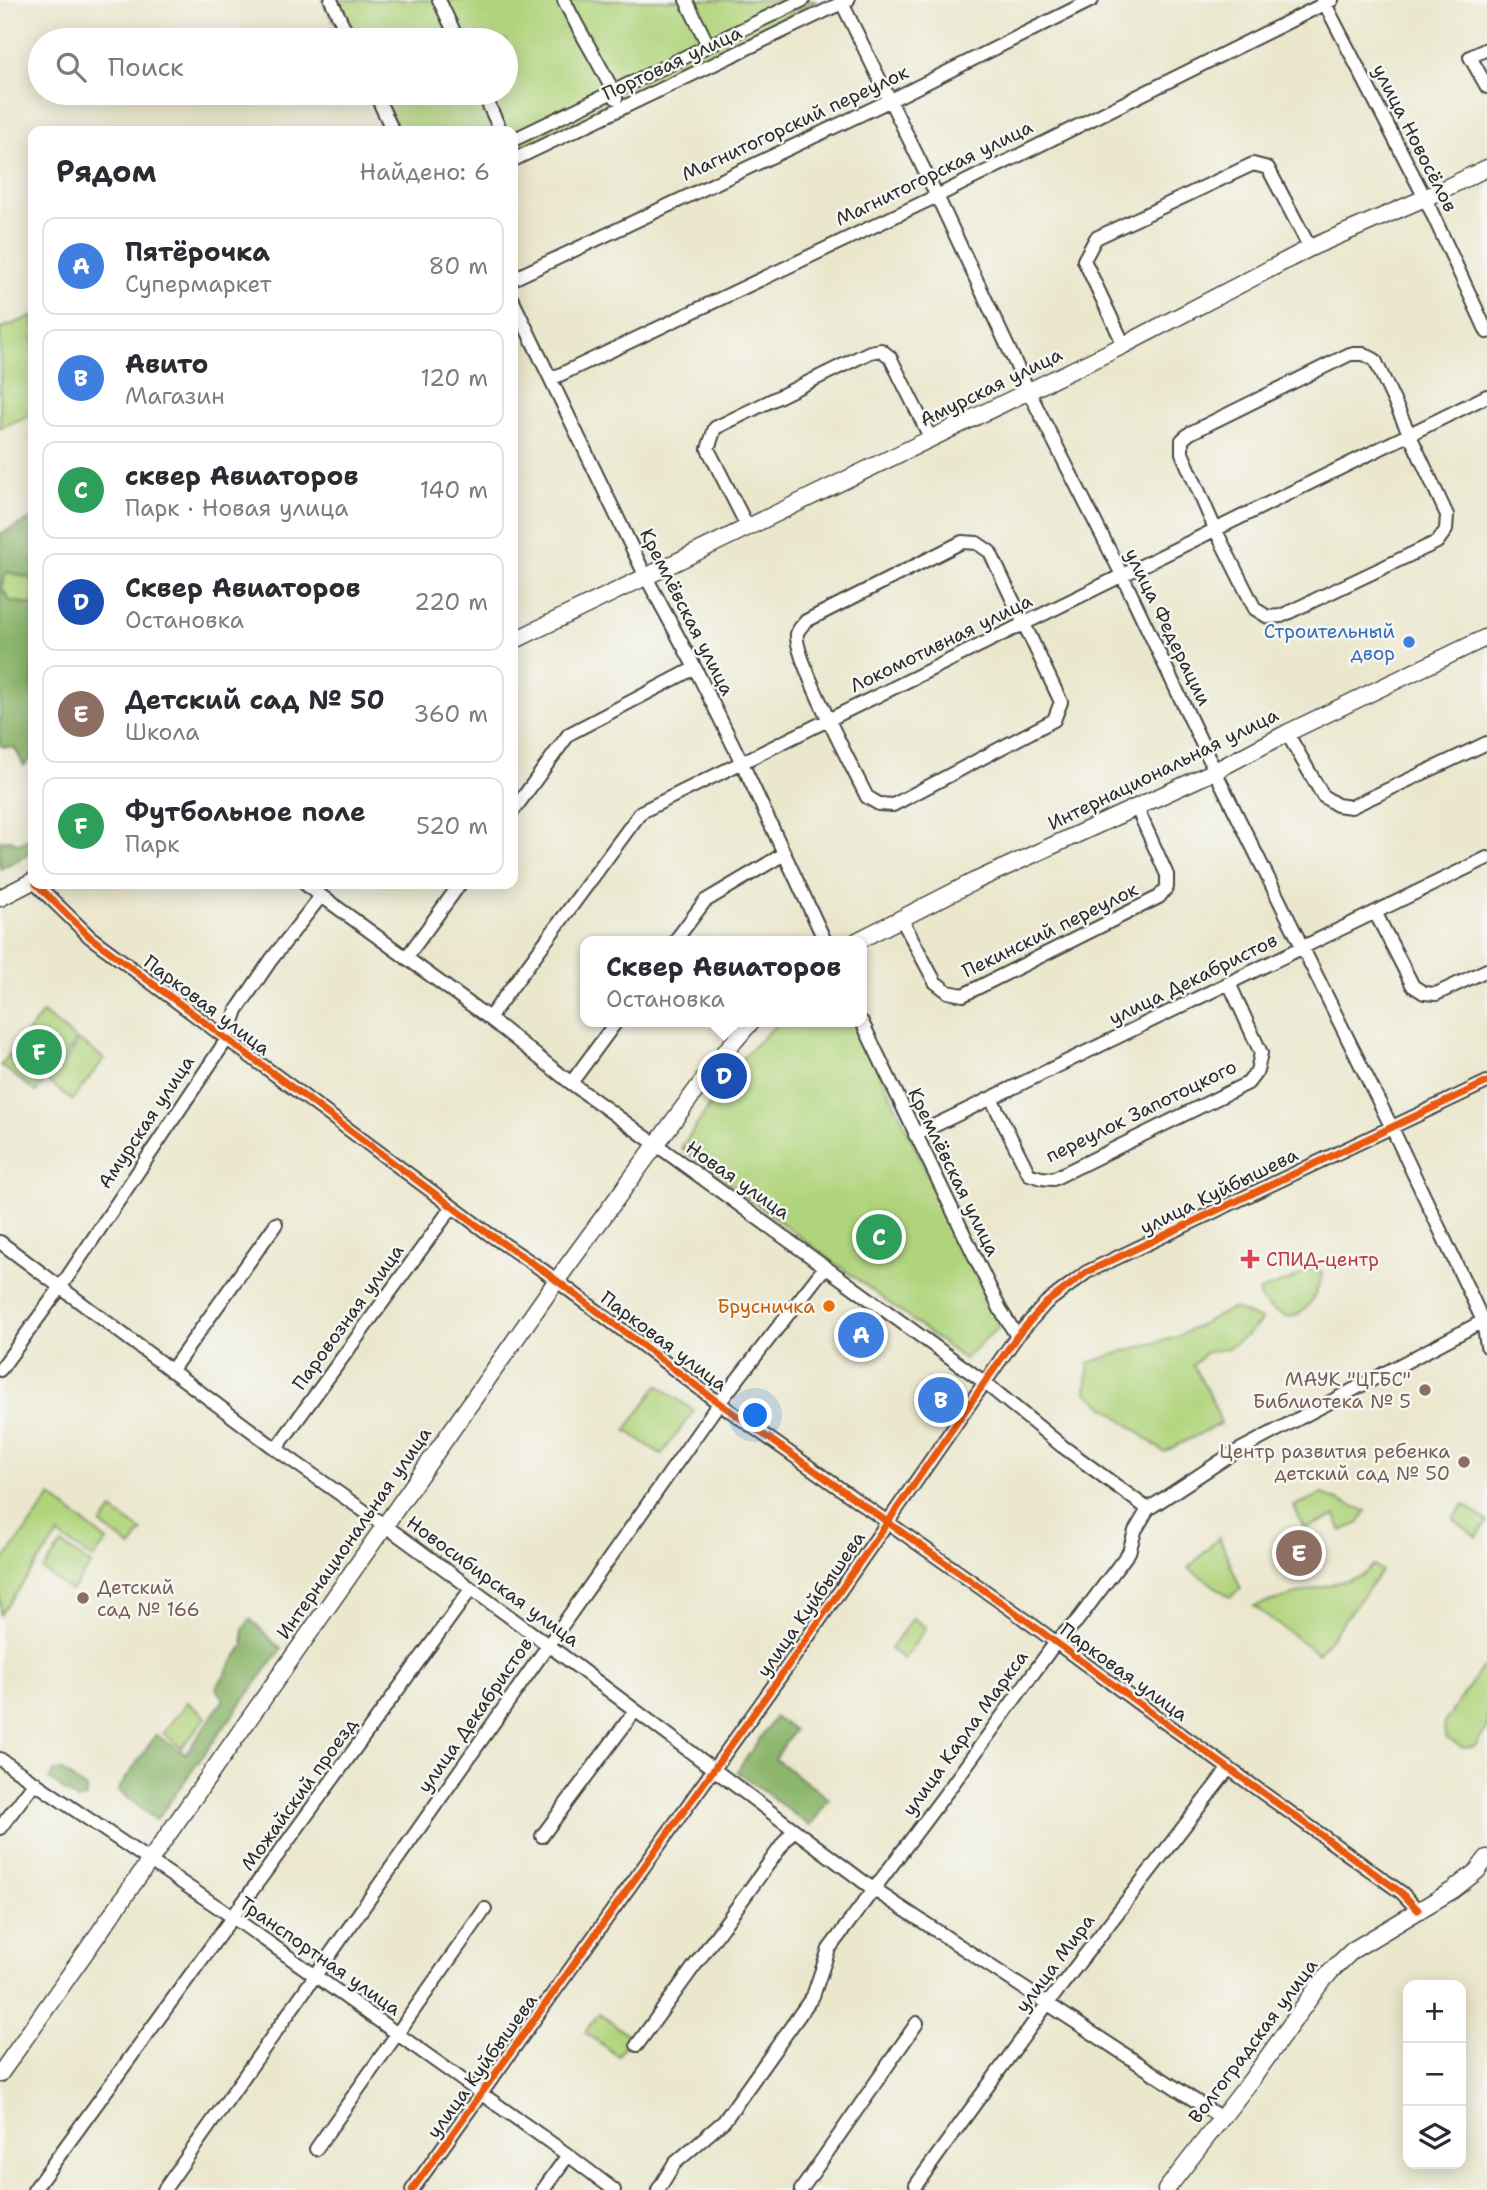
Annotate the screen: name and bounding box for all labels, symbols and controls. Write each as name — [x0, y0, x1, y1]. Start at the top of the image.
street label: Портовая улица — [598, 20, 746, 106]
search box — [28, 28, 518, 105]
icon: search — [52, 48, 90, 86]
text: Поиск — [108, 49, 184, 84]
street label: Магнитогорский переулок — [678, 59, 912, 187]
street label: улица Новосёлов — [1367, 60, 1463, 216]
street label: Магнитогорская улица — [831, 114, 1037, 232]
text: Рядом — [56, 151, 156, 192]
text: Найдено: 6 — [360, 157, 490, 187]
text: Пятёрочка — [125, 234, 270, 269]
text: A — [72, 251, 90, 281]
text: 80 m — [429, 251, 488, 281]
text: Супермаркет — [125, 269, 272, 299]
street label: Амурская улица — [916, 342, 1066, 432]
text: Авито — [125, 346, 208, 381]
text: B — [74, 363, 88, 393]
text: 120 m — [420, 363, 488, 393]
text: Магазин — [125, 381, 225, 411]
text: сквер Авиаторов — [125, 458, 358, 493]
text: C — [74, 475, 88, 505]
text: 140 m — [420, 475, 488, 505]
text: Парк · Новая улица — [125, 493, 349, 523]
street label: Кремлёвская улица — [634, 524, 740, 700]
street label: улица Федерации — [1119, 544, 1217, 710]
text: Сквер Авиаторов — [125, 570, 360, 605]
text: D — [73, 587, 89, 617]
text: 220 m — [414, 587, 488, 617]
street label: Локомотивная улица — [846, 588, 1036, 698]
text: Остановка — [125, 605, 244, 635]
place label: Строительный двор — [1264, 619, 1395, 666]
marker: Строительный двор — [1401, 634, 1417, 650]
text: Детский сад № 50 — [125, 682, 385, 717]
text: E — [73, 699, 89, 729]
text: 360 m — [413, 699, 488, 729]
street label: Интернациональная улица — [1044, 702, 1283, 836]
text: Школа — [125, 717, 200, 747]
text: Футбольное поле — [125, 794, 366, 829]
text: F — [74, 811, 88, 841]
text: 520 m — [416, 811, 488, 841]
text: Парк — [125, 829, 180, 859]
street label: Пекинский переулок — [958, 877, 1142, 983]
street label: улица Декабристов — [1105, 927, 1281, 1031]
popup — [580, 936, 867, 1027]
street label: Парковая улица — [139, 949, 275, 1061]
text: Сквер Авиаторов — [606, 949, 841, 984]
text: Остановка — [606, 984, 725, 1014]
pin: F — [16, 1026, 62, 1078]
pin: D — [701, 1050, 747, 1102]
street label: Амурская улица — [92, 1051, 200, 1193]
street label: переулок Запотоцкого — [1041, 1054, 1241, 1168]
street label: Кремлёвская улица — [902, 1084, 1006, 1260]
street label: Новая улица — [681, 1135, 795, 1225]
street label: улица Куйбышева — [1136, 1142, 1302, 1240]
pin: C — [856, 1211, 902, 1263]
street label: Паровозная улица — [287, 1239, 410, 1395]
place label: СПИД-центр — [1266, 1247, 1379, 1272]
marker: СПИД-центр — [1240, 1249, 1260, 1269]
street label: Парковая улица — [596, 1285, 732, 1397]
place label: Брусничка — [717, 1294, 815, 1319]
marker: Брусничка — [821, 1298, 837, 1314]
pin: A — [838, 1309, 884, 1361]
place label: МАУК "ЦГБС" Библиотека № 5 — [1253, 1367, 1411, 1414]
pin: B — [918, 1374, 964, 1426]
marker: МАУК "ЦГБС" Библиотека № 5 — [1417, 1382, 1433, 1398]
your location — [738, 1398, 772, 1432]
street label: Интернациональная улица — [271, 1422, 437, 1644]
place label: Центр развития ребенка детский сад № 50 — [1219, 1439, 1450, 1486]
marker: Центр развития ребенка детский сад № 50 — [1456, 1454, 1472, 1470]
street label: Новосибирская улица — [402, 1510, 585, 1652]
street label: улица Куйбышева — [751, 1526, 871, 1682]
pin: E — [1276, 1527, 1322, 1579]
place label: Детский сад № 166 — [97, 1575, 200, 1622]
marker: Детский сад № 166 — [75, 1590, 91, 1606]
street label: Парковая улица — [1055, 1617, 1193, 1727]
street label: улица Декабристов — [412, 1632, 538, 1798]
street label: улица Карла Маркса — [897, 1645, 1034, 1821]
street label: Можайский проезд — [235, 1713, 363, 1875]
street label: Транспортная улица — [234, 1891, 406, 2021]
street label: улица Мира — [1010, 1909, 1100, 2017]
street label: Волгоградская улица — [1183, 1953, 1323, 2128]
map controls — [1403, 1980, 1466, 2169]
button: + — [1403, 1980, 1466, 2043]
street label: улица Куйбышева — [421, 1989, 543, 2143]
button: − — [1403, 2043, 1466, 2106]
button: layers — [1403, 2106, 1466, 2169]

